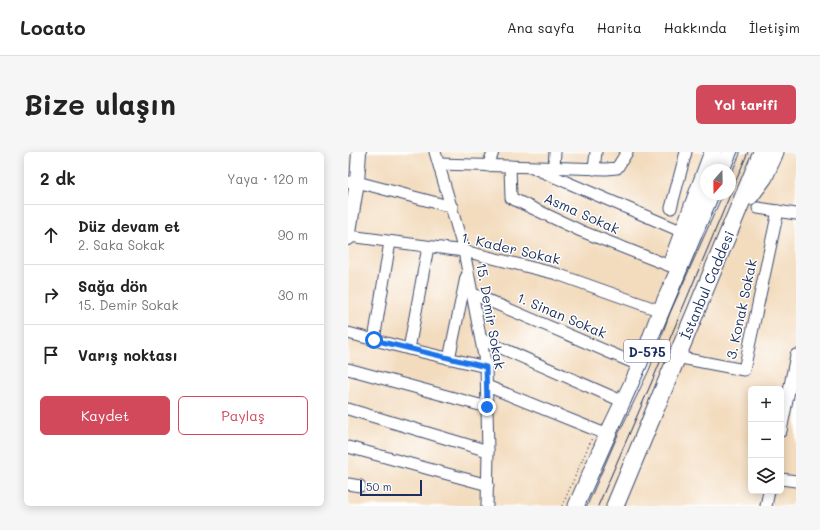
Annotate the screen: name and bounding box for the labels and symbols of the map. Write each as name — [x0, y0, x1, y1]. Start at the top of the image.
north arrow — [700, 164, 736, 200]
street label: Asma Sokak — [541, 188, 623, 238]
street label: 1. Kader Sokak — [460, 227, 562, 269]
street label: İstanbul Caddesi — [676, 228, 738, 342]
street label: 3. Konak Sokak — [721, 257, 761, 361]
street label: 15. Demir Sokak — [472, 261, 510, 371]
street label: 1. Sinan Sokak — [514, 288, 610, 342]
route start — [365, 331, 383, 349]
road number: D-575 — [624, 340, 670, 362]
route end — [478, 398, 496, 416]
scale bar — [360, 478, 422, 497]

